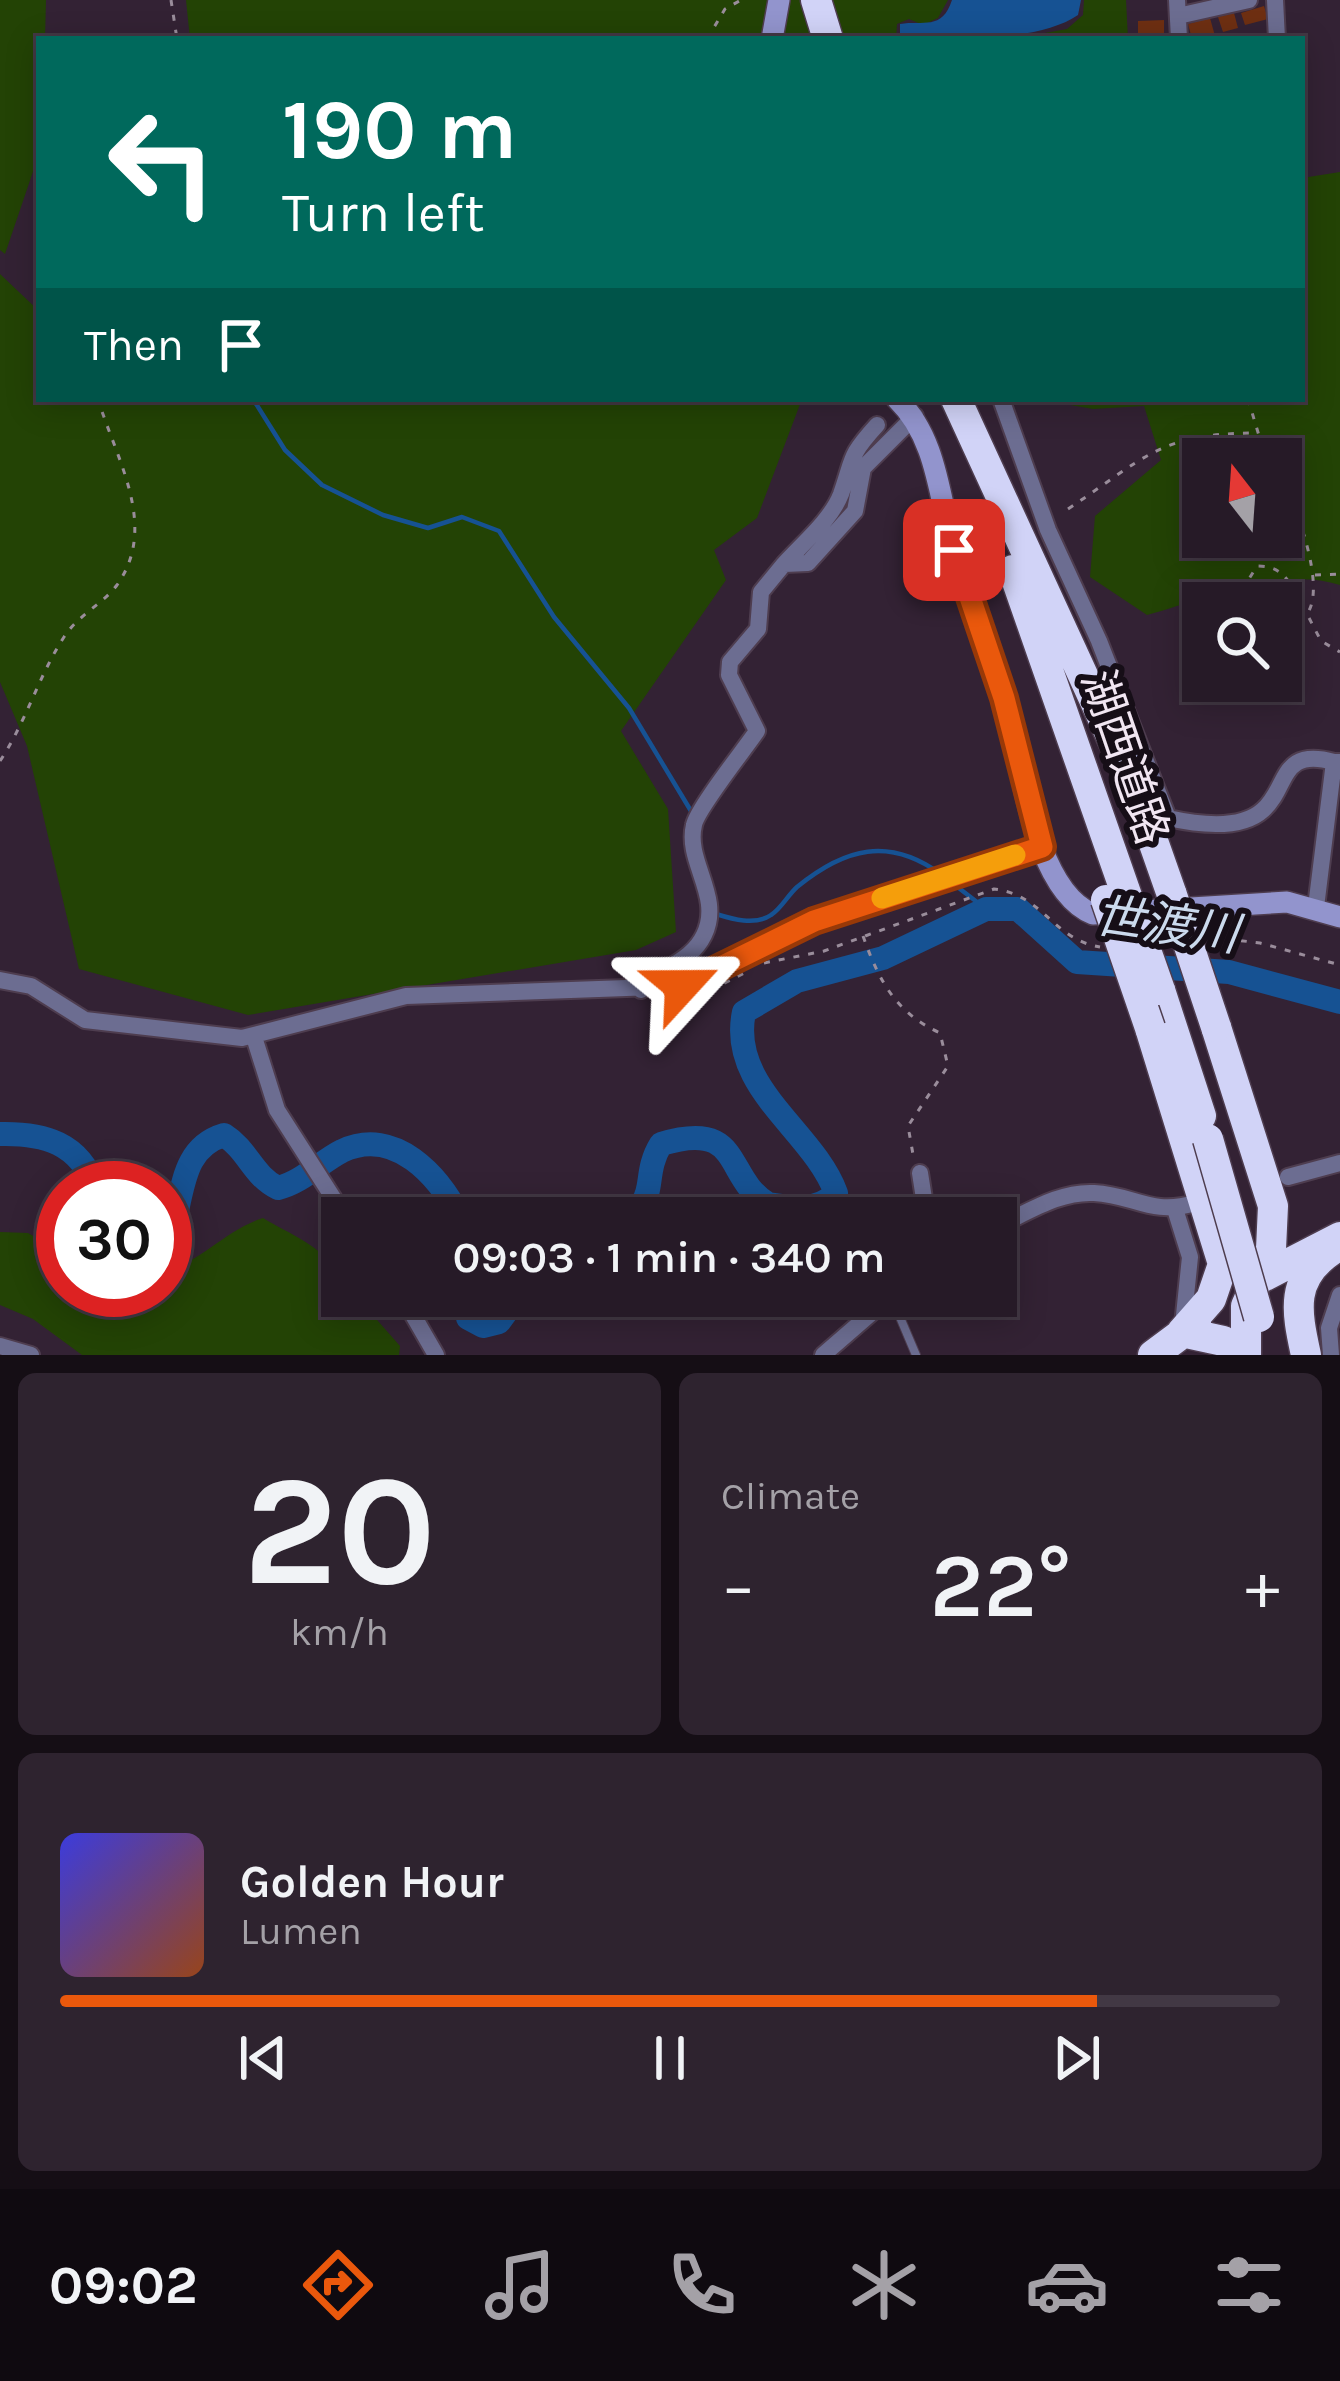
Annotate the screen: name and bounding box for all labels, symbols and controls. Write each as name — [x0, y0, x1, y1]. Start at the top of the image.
text: 190 m — [282, 81, 517, 179]
icon: left — [84, 84, 240, 240]
text: Turn left — [282, 181, 485, 245]
icon: arrive — [208, 312, 274, 378]
text: Then — [84, 319, 184, 371]
north arrow — [1182, 438, 1302, 558]
map controls — [1182, 438, 1302, 702]
pin — [903, 499, 1005, 601]
icon: arrive — [921, 517, 987, 583]
button: search — [1182, 582, 1302, 702]
street label: 湖西道路 — [1071, 664, 1179, 851]
water label: 世渡川 — [1092, 887, 1247, 963]
position arrow — [619, 923, 745, 1049]
speed limit sign: 30 — [36, 1161, 192, 1317]
text: 09:03 · 1 min · 340 m — [453, 1231, 885, 1283]
text: 20 — [243, 1440, 436, 1622]
text: Climate — [721, 1473, 860, 1519]
text: 22° — [930, 1533, 1071, 1639]
text: − — [721, 1547, 756, 1625]
text: + — [1245, 1547, 1280, 1625]
text: km/h — [290, 1609, 389, 1655]
text: Golden Hour — [240, 1856, 504, 1908]
text: Lumen — [240, 1908, 362, 1954]
icon: previous — [230, 2025, 296, 2091]
icon: pause — [637, 2025, 703, 2091]
icon: next — [1044, 2025, 1110, 2091]
icon: directions — [296, 2243, 380, 2327]
icon: music — [478, 2243, 562, 2327]
icon: phone — [660, 2243, 744, 2327]
icon: climate — [842, 2243, 926, 2327]
icon: car — [1025, 2243, 1109, 2327]
icon: filters — [1207, 2243, 1291, 2327]
text: 09:02 — [49, 2253, 198, 2317]

